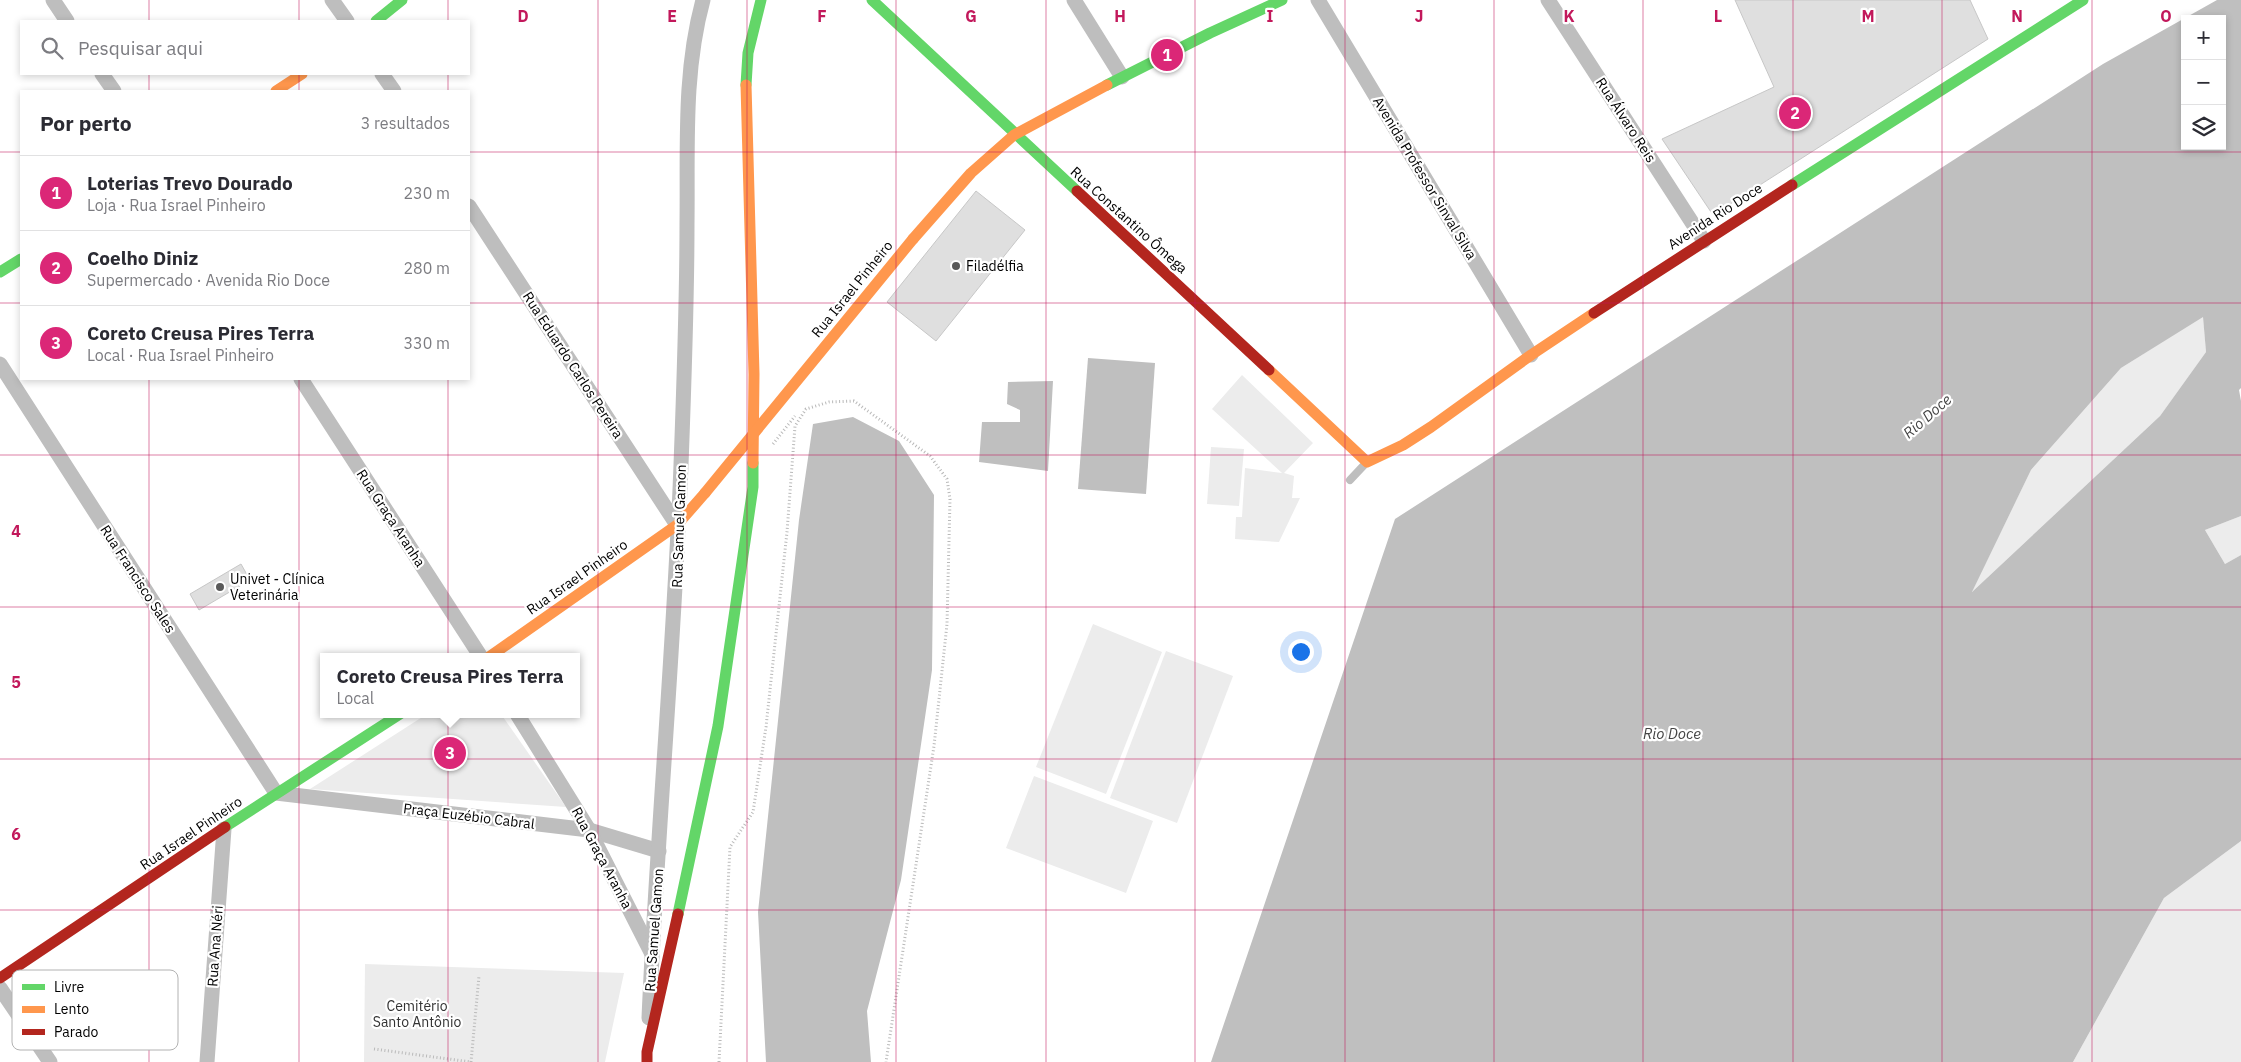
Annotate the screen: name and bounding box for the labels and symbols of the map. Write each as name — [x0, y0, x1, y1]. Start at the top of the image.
text: D — [517, 6, 529, 26]
text: E — [667, 6, 677, 26]
text: F — [817, 6, 827, 26]
text: G — [965, 6, 977, 26]
text: H — [1114, 6, 1126, 26]
text: I — [1267, 6, 1274, 26]
text: J — [1415, 6, 1423, 26]
text: K — [1563, 6, 1575, 26]
text: L — [1714, 6, 1722, 26]
text: M — [1861, 6, 1875, 26]
text: N — [2011, 6, 2023, 26]
text: O — [2160, 6, 2172, 26]
pin: 1 — [1151, 36, 1183, 74]
street label: Rua Álvaro Reis — [1592, 74, 1661, 166]
street label: Avenida Professor Sinval Silva — [1369, 93, 1481, 263]
pin: 2 — [1779, 94, 1811, 132]
street label: Rua Constantino Ômega — [1067, 162, 1192, 278]
street label: Avenida Rio Doce — [1664, 179, 1766, 253]
street label: Rua Israel Pinheiro — [807, 237, 897, 341]
place label: Filadélfia — [966, 257, 1024, 275]
marker: Filadélfia — [950, 260, 962, 272]
street label: Rua Eduardo Carlos Pereira — [519, 288, 627, 442]
water label: Rio Doce — [1899, 390, 1955, 442]
street label: Rua Samuel Gamon — [668, 464, 690, 588]
street label: Rua Graça Aranha — [353, 466, 430, 571]
text: 4 — [11, 521, 21, 541]
street label: Rua Francisco Sales — [96, 522, 180, 637]
street label: Rua Israel Pinheiro — [523, 535, 631, 619]
place label: Univet - Clínica Veterinária — [230, 570, 325, 604]
marker: Univet - Clínica Veterinária — [214, 581, 226, 593]
your location — [1288, 639, 1314, 665]
text: 5 — [11, 672, 21, 692]
water label: Rio Doce — [1643, 724, 1701, 743]
pin: 3 — [434, 734, 466, 772]
street label: Rua Israel Pinheiro — [136, 792, 246, 874]
street label: Praça Euzébio Cabral — [402, 799, 536, 833]
street label: Rua Graça Aranha — [568, 804, 637, 912]
text: 6 — [11, 824, 21, 844]
street label: Rua Samuel Gamon — [641, 868, 667, 992]
street label: Rua Ana Néri — [203, 905, 227, 987]
legend — [12, 970, 178, 1050]
text: Livre — [54, 978, 84, 996]
park label: Cemitério Santo Antônio — [373, 997, 461, 1031]
text: Lento — [54, 1000, 89, 1018]
text: Parado — [54, 1023, 98, 1041]

